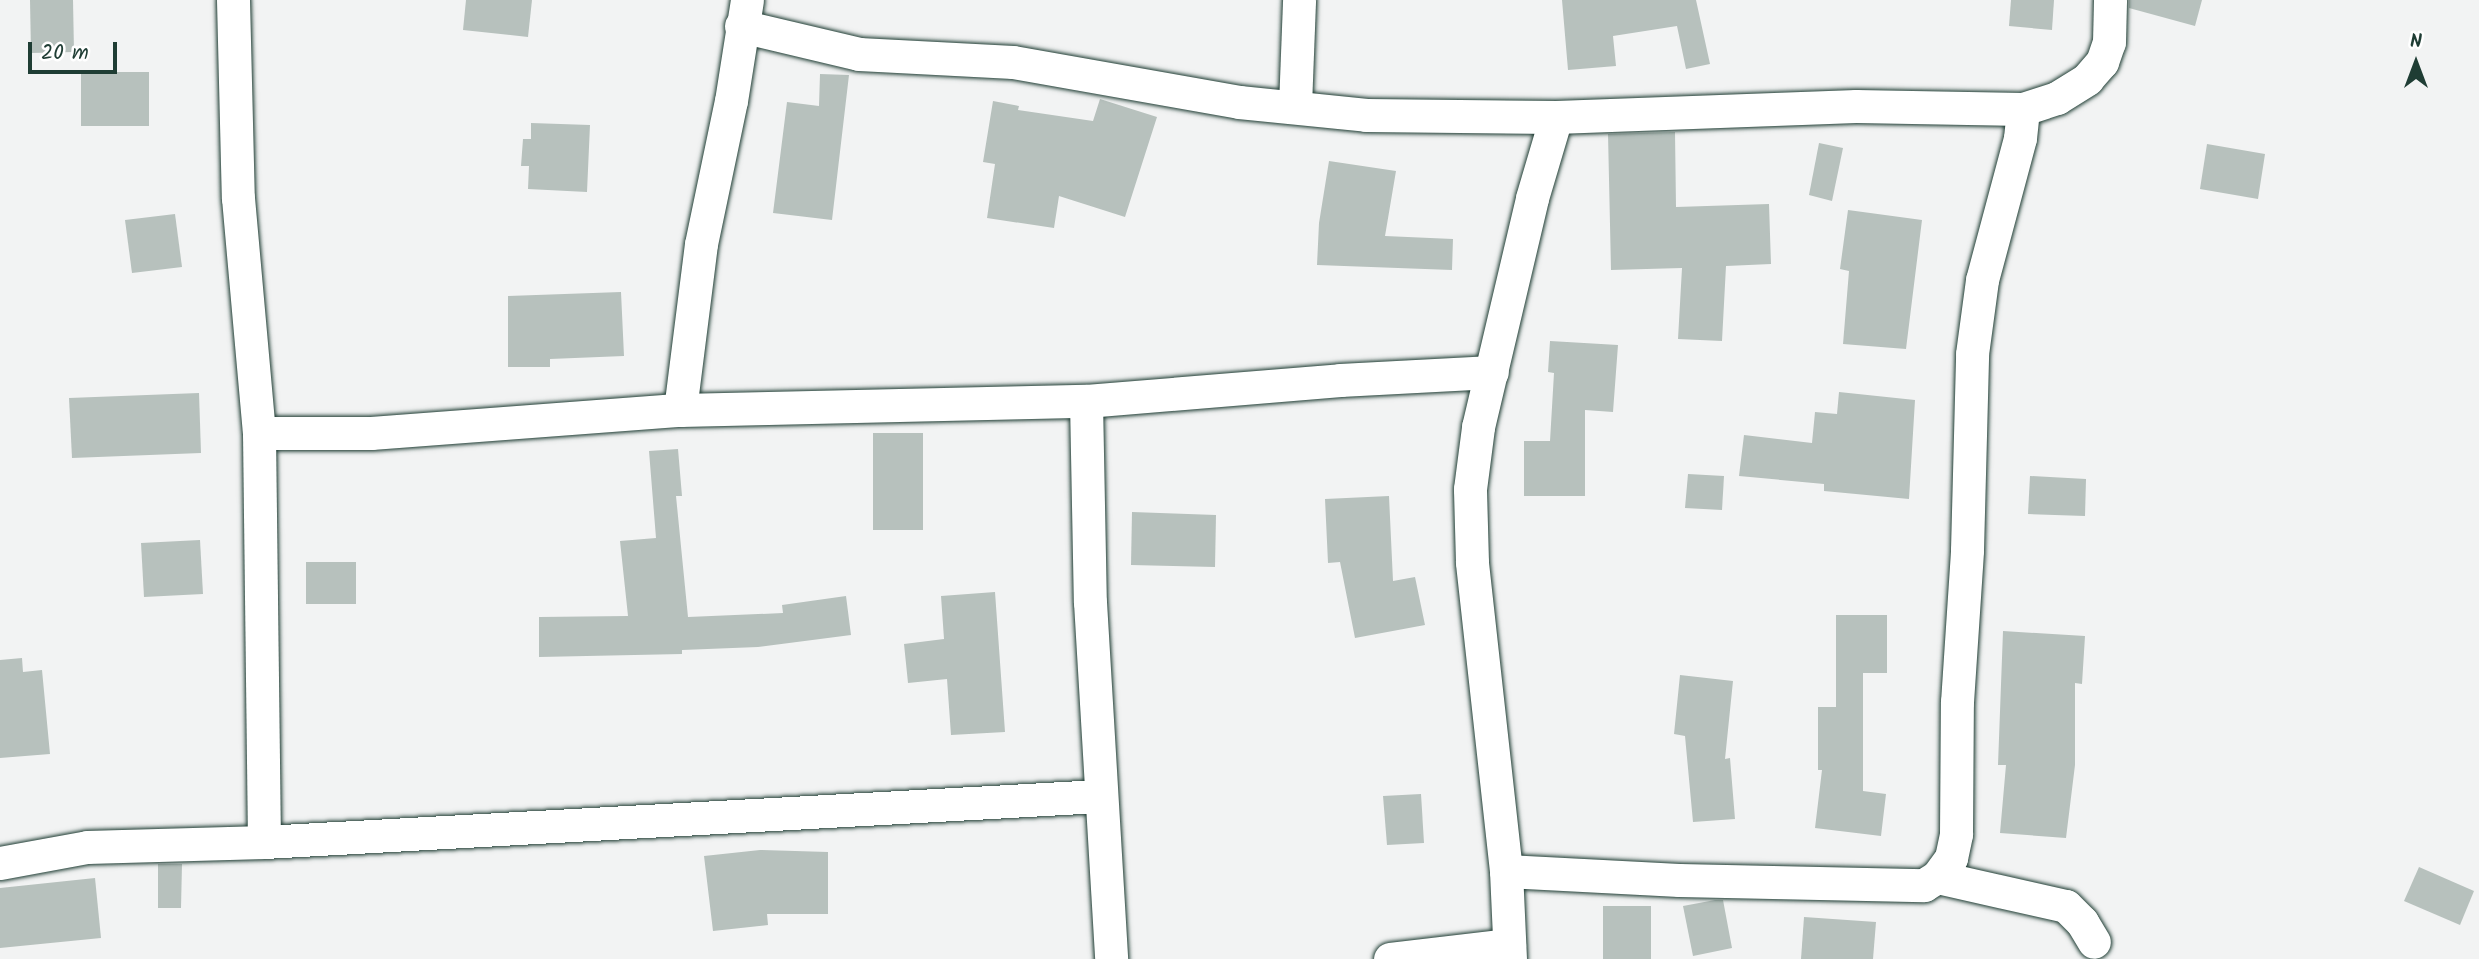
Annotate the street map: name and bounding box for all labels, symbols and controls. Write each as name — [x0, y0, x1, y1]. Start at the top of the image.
text: N — [2410, 27, 2422, 57]
scale bar — [32, 28, 121, 72]
north arrow — [2381, 28, 2451, 98]
text: 20 m — [41, 37, 89, 70]

